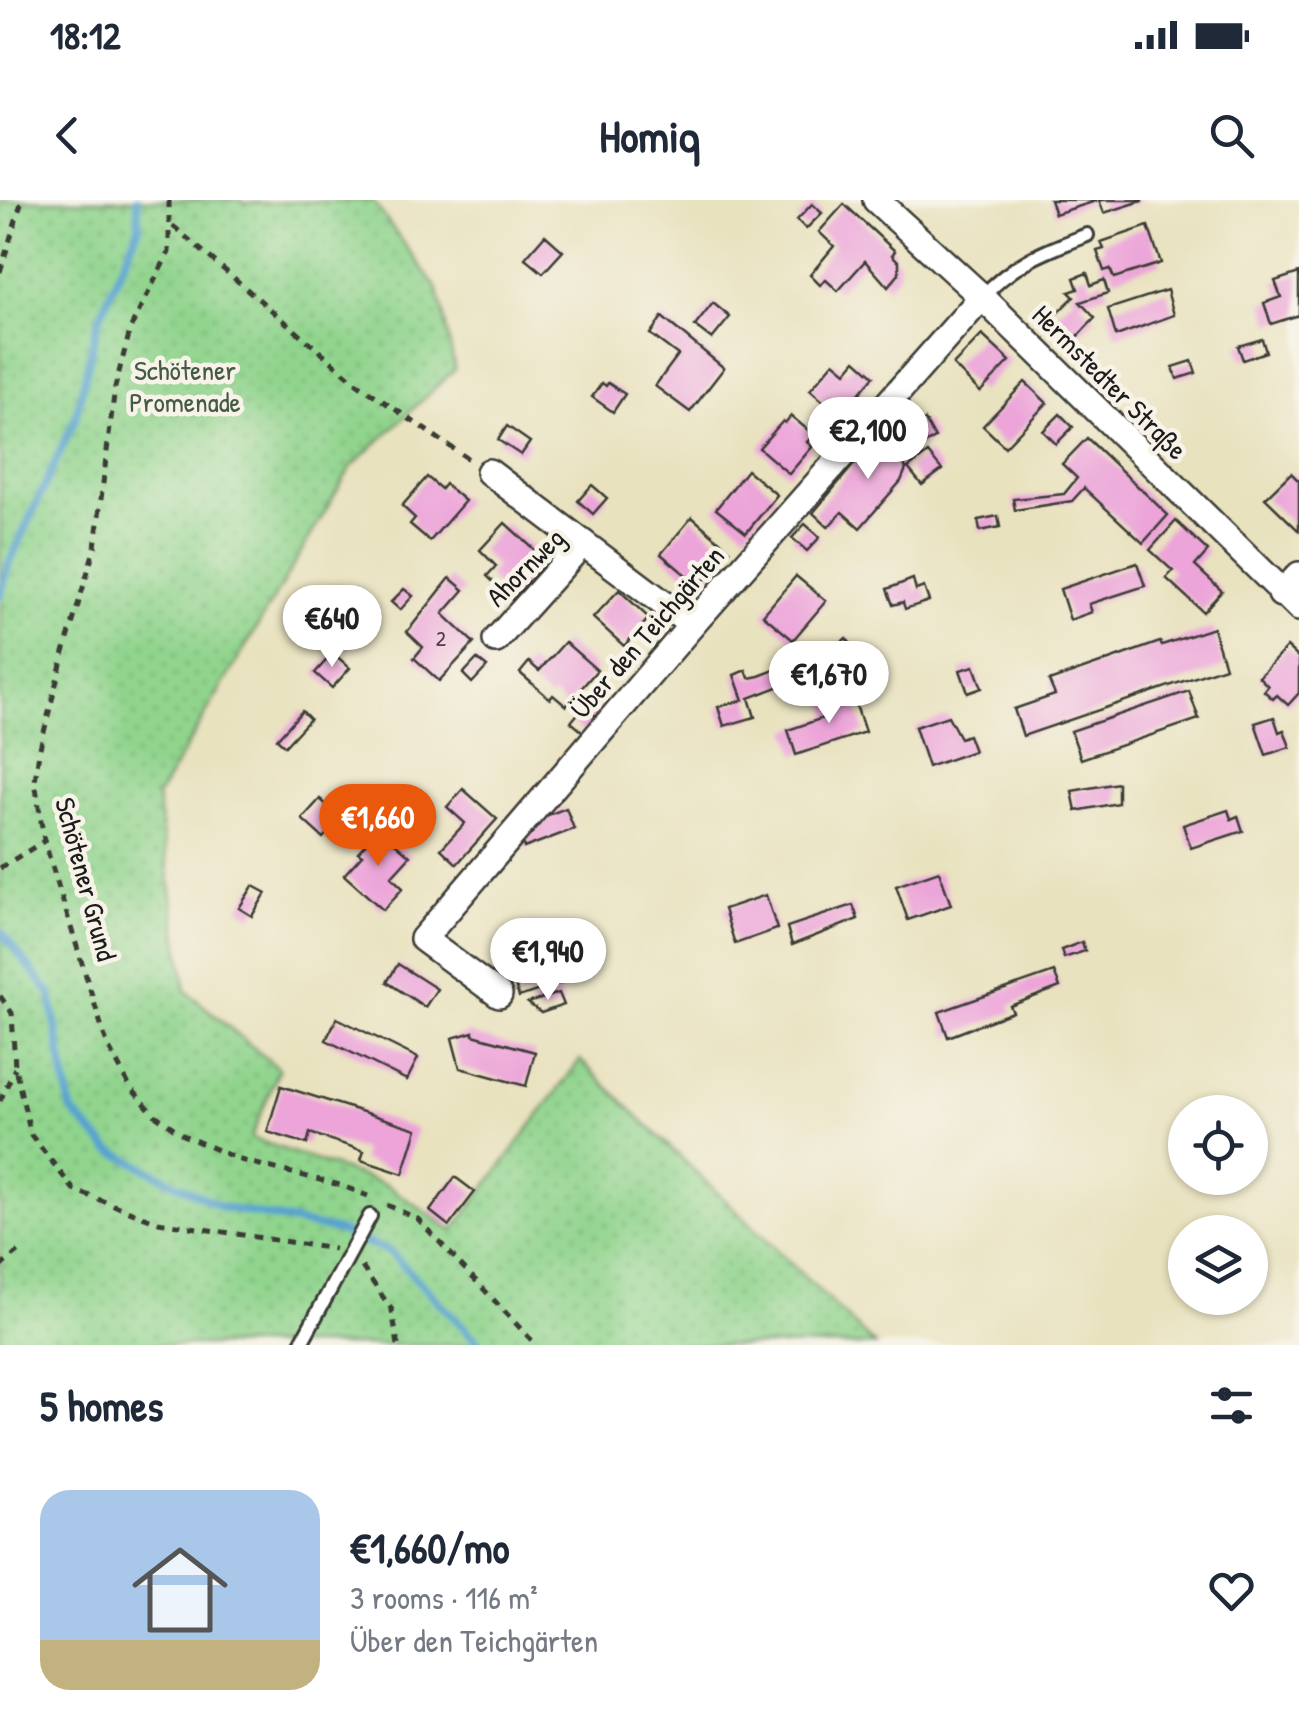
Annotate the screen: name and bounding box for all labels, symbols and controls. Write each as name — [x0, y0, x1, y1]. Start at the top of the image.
text: 18:12 — [50, 9, 121, 61]
text: Homiq — [599, 105, 700, 166]
icon: back — [40, 108, 95, 163]
icon: search — [1204, 108, 1259, 163]
street label: Hermstedter Straße — [1024, 296, 1196, 468]
park label: Schötener Promenade — [129, 351, 241, 421]
pin: €2,100 — [787, 397, 949, 482]
text: €2,100 — [829, 408, 907, 451]
street label: Ahornweg — [477, 519, 573, 615]
street label: Über den Teichgärten — [561, 538, 733, 726]
pin: €640 — [273, 585, 391, 670]
text: €640 — [305, 596, 359, 639]
house number: 2 — [436, 623, 447, 653]
pin: €1,670 — [748, 641, 910, 726]
text: €1,670 — [791, 652, 867, 695]
pin: €1,660 — [297, 784, 459, 869]
street label: Schötener Grund — [46, 793, 126, 965]
text: €1,660 — [341, 795, 415, 838]
pin: €1,940 — [467, 918, 629, 1003]
text: €1,940 — [512, 929, 584, 972]
map controls — [1168, 1095, 1268, 1315]
button: locate — [1168, 1095, 1268, 1195]
button: layers — [1168, 1215, 1268, 1315]
text: 5 homes — [40, 1377, 163, 1434]
icon: filters — [1204, 1378, 1259, 1433]
text: €1,660/mo — [350, 1519, 510, 1576]
icon: home — [120, 1530, 240, 1650]
icon: heart — [1204, 1563, 1259, 1618]
text: 3 rooms · 116 m² — [350, 1576, 538, 1619]
text: Über den Teichgärten — [350, 1619, 598, 1662]

